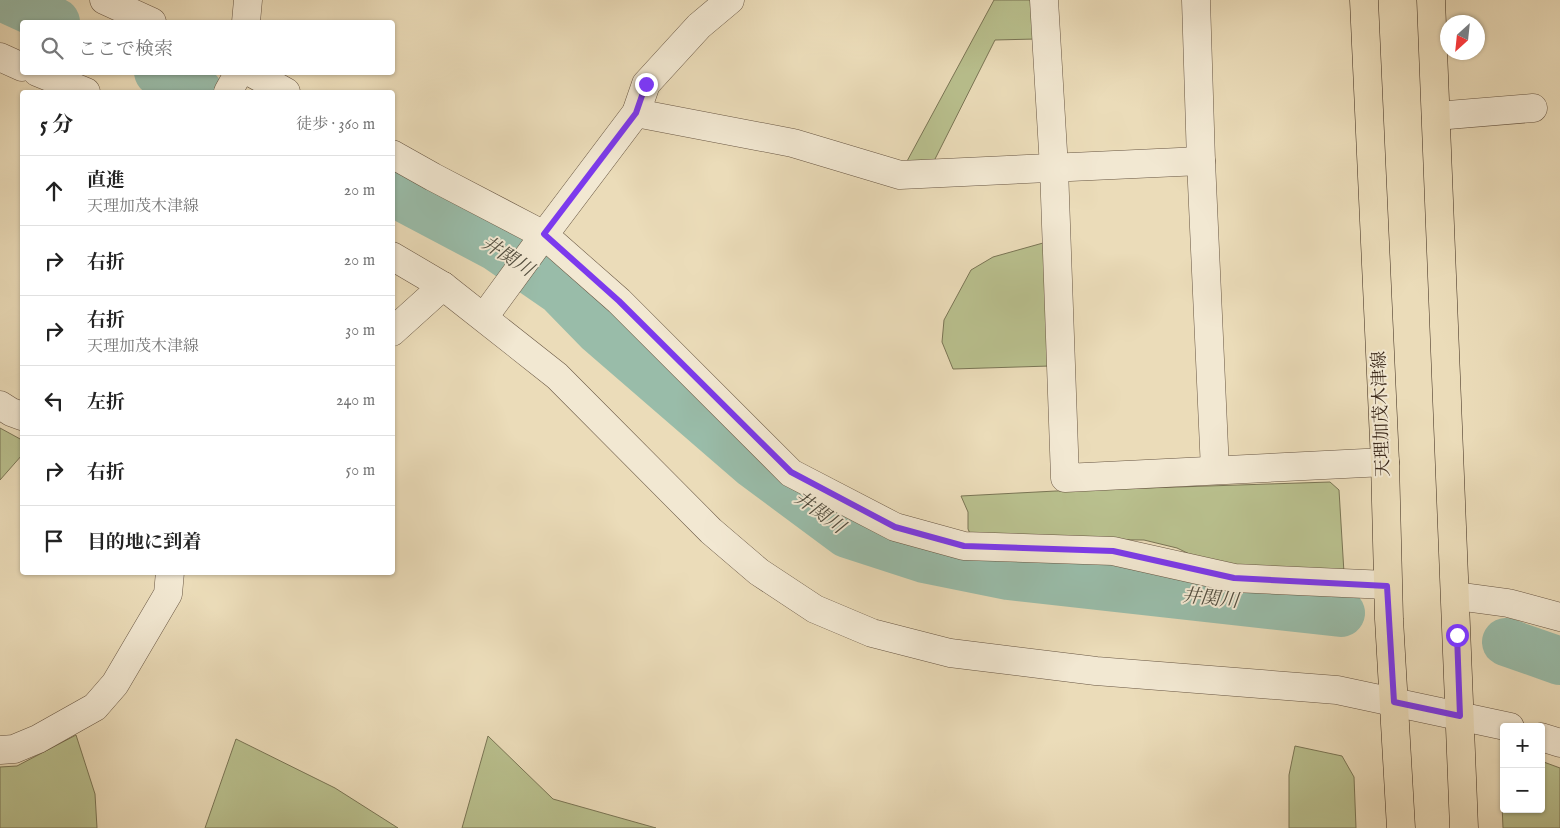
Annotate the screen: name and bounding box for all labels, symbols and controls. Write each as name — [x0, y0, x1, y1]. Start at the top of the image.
north arrow — [1440, 15, 1485, 60]
search box — [20, 20, 395, 75]
icon: search — [38, 34, 66, 62]
text: ここで検索 — [78, 38, 173, 62]
route end — [635, 73, 658, 96]
text: 5 分 — [40, 112, 73, 139]
text: 徒歩 · 360 m — [296, 115, 375, 135]
text: 直進 — [87, 169, 125, 193]
icon: ahead — [40, 177, 68, 205]
text: 20 m — [344, 181, 375, 201]
text: 天理加茂木津線 — [87, 197, 199, 217]
water label: 井関川 — [477, 231, 539, 284]
icon: right — [40, 247, 68, 275]
text: 右折 — [87, 251, 125, 275]
text: 20 m — [344, 251, 375, 271]
text: 右折 — [87, 309, 125, 333]
icon: right — [40, 317, 68, 345]
text: 30 m — [345, 321, 375, 341]
text: 天理加茂木津線 — [87, 337, 199, 357]
street label: 天理加茂木津線 — [1368, 351, 1396, 477]
icon: left — [40, 387, 68, 415]
text: 左折 — [87, 391, 125, 415]
text: 240 m — [336, 391, 375, 411]
icon: right — [40, 457, 68, 485]
text: 右折 — [87, 461, 125, 485]
text: 50 m — [346, 461, 375, 481]
water label: 井関川 — [789, 487, 851, 541]
icon: arrive — [40, 527, 68, 555]
text: 目的地に到着 — [87, 531, 201, 555]
water label: 井関川 — [1180, 584, 1242, 614]
route start — [1446, 624, 1469, 647]
map controls — [1500, 723, 1545, 813]
button: + — [1500, 723, 1545, 768]
button: − — [1500, 768, 1545, 813]

